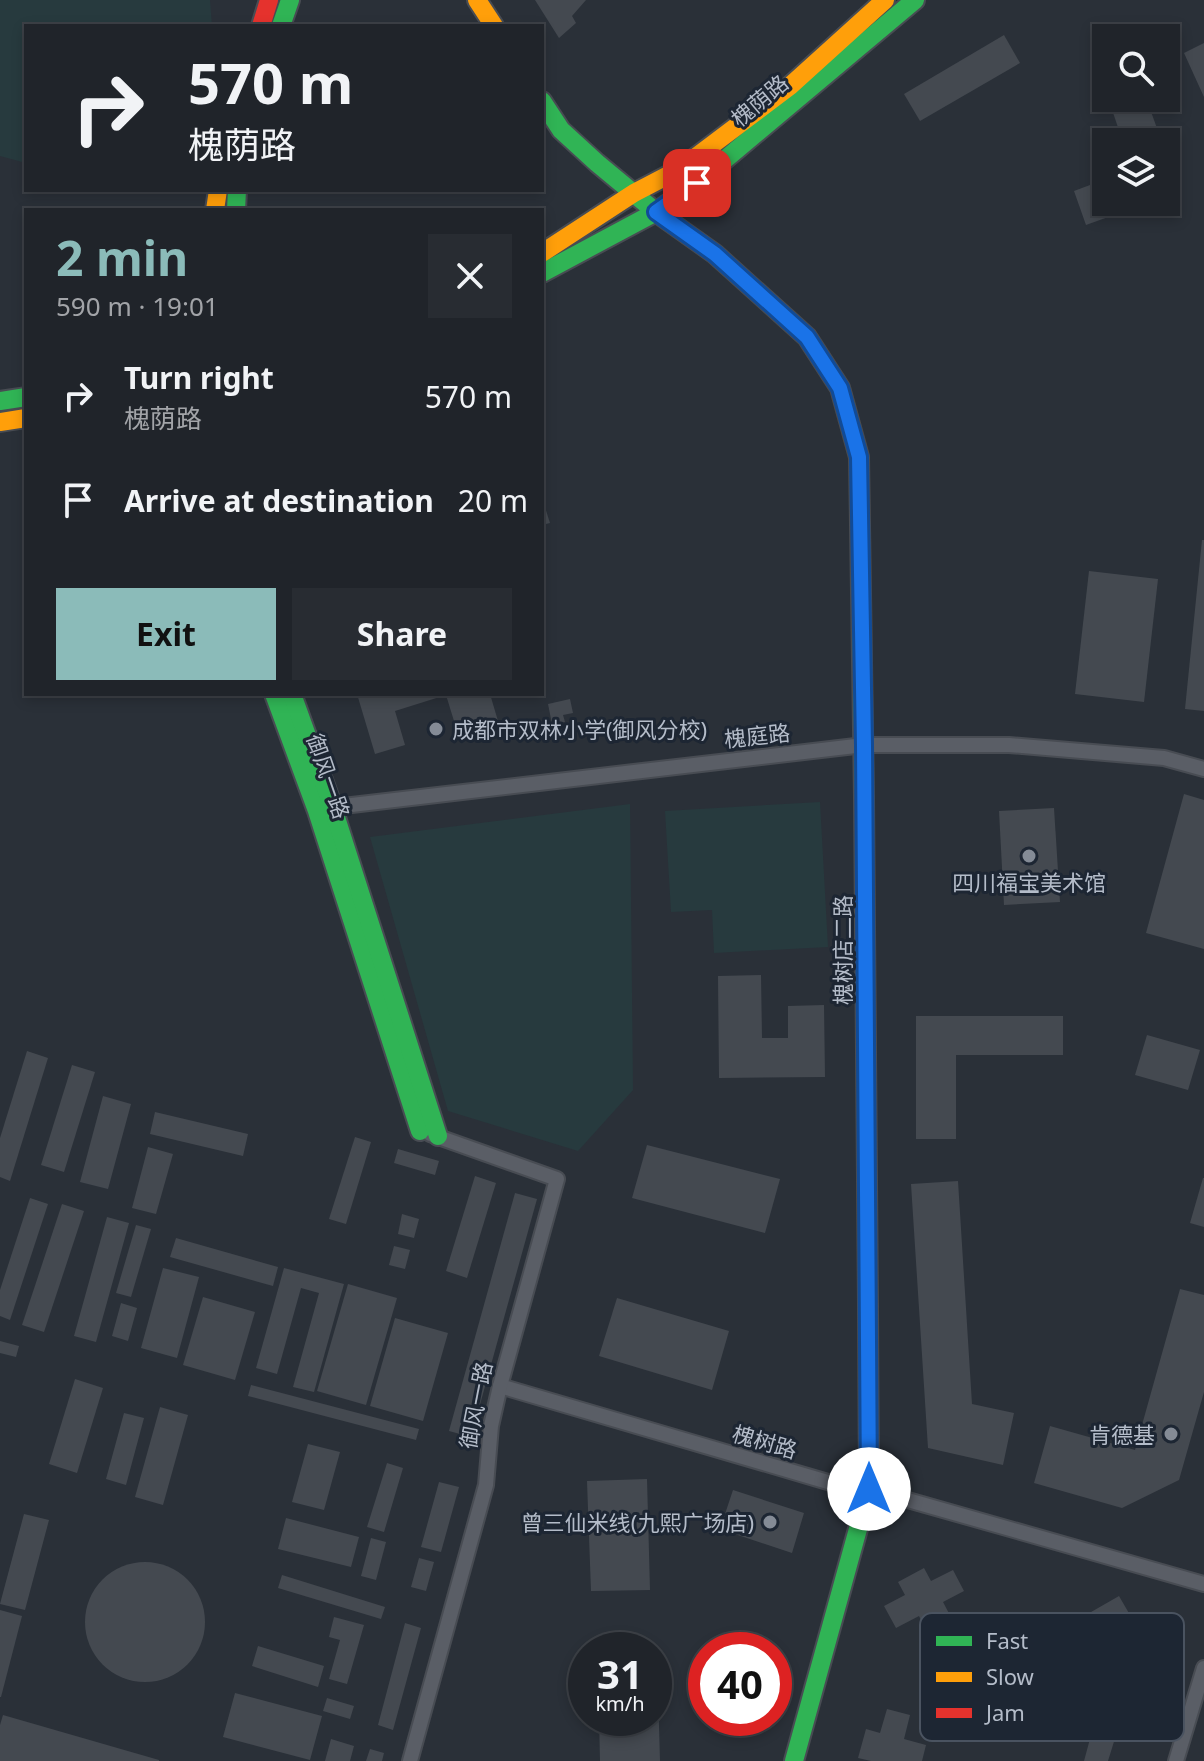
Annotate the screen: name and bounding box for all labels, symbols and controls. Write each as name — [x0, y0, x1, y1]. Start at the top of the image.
map controls — [1092, 24, 1180, 216]
button: search — [1092, 24, 1180, 112]
text: 570 m — [188, 44, 353, 120]
icon: right — [56, 56, 160, 160]
street label: 槐荫路 — [724, 67, 794, 133]
text: 槐荫路 — [188, 120, 296, 169]
button: layers — [1092, 128, 1180, 216]
pin — [663, 149, 731, 217]
icon: arrive — [675, 161, 719, 205]
text: 2 min — [56, 225, 188, 290]
button: close — [428, 234, 512, 318]
text: 590 m · 19:01 — [56, 288, 219, 324]
text: Turn right — [124, 357, 274, 398]
icon: right — [56, 374, 100, 418]
text: 570 m — [425, 376, 512, 417]
text: 槐荫路 — [124, 400, 202, 436]
icon: arrive — [56, 478, 100, 522]
text: Arrive at destination — [124, 480, 434, 521]
text: 20 m — [458, 480, 528, 521]
button: Exit — [56, 588, 276, 680]
button: Share — [292, 588, 512, 680]
place label: 成都市双林小学(御风分校) — [452, 714, 707, 744]
street label: 槐庭路 — [723, 717, 791, 753]
marker: 成都市双林小学(御风分校) — [427, 720, 445, 738]
street label: 御风一路 — [300, 730, 358, 822]
marker: 四川福宝美术馆 — [1020, 847, 1038, 865]
place label: 四川福宝美术馆 — [952, 867, 1106, 897]
street label: 槐树店二路 — [827, 895, 857, 1005]
street label: 御风一路 — [452, 1359, 498, 1451]
street label: 槐树路 — [729, 1417, 801, 1465]
place label: 肯德基 — [1089, 1419, 1155, 1449]
marker: 肯德基 — [1162, 1425, 1180, 1443]
position arrow — [827, 1447, 911, 1531]
place label: 曾三仙米线(九熙广场店) — [521, 1507, 754, 1537]
marker: 曾三仙米线(九熙广场店) — [761, 1513, 779, 1531]
legend — [920, 1613, 1184, 1741]
text: Fast — [986, 1625, 1028, 1655]
speed limit sign: 40 — [688, 1632, 792, 1736]
text: 31 — [597, 1646, 643, 1701]
text: Slow — [986, 1661, 1035, 1691]
text: km/h — [595, 1690, 645, 1717]
text: Jam — [984, 1697, 1025, 1727]

